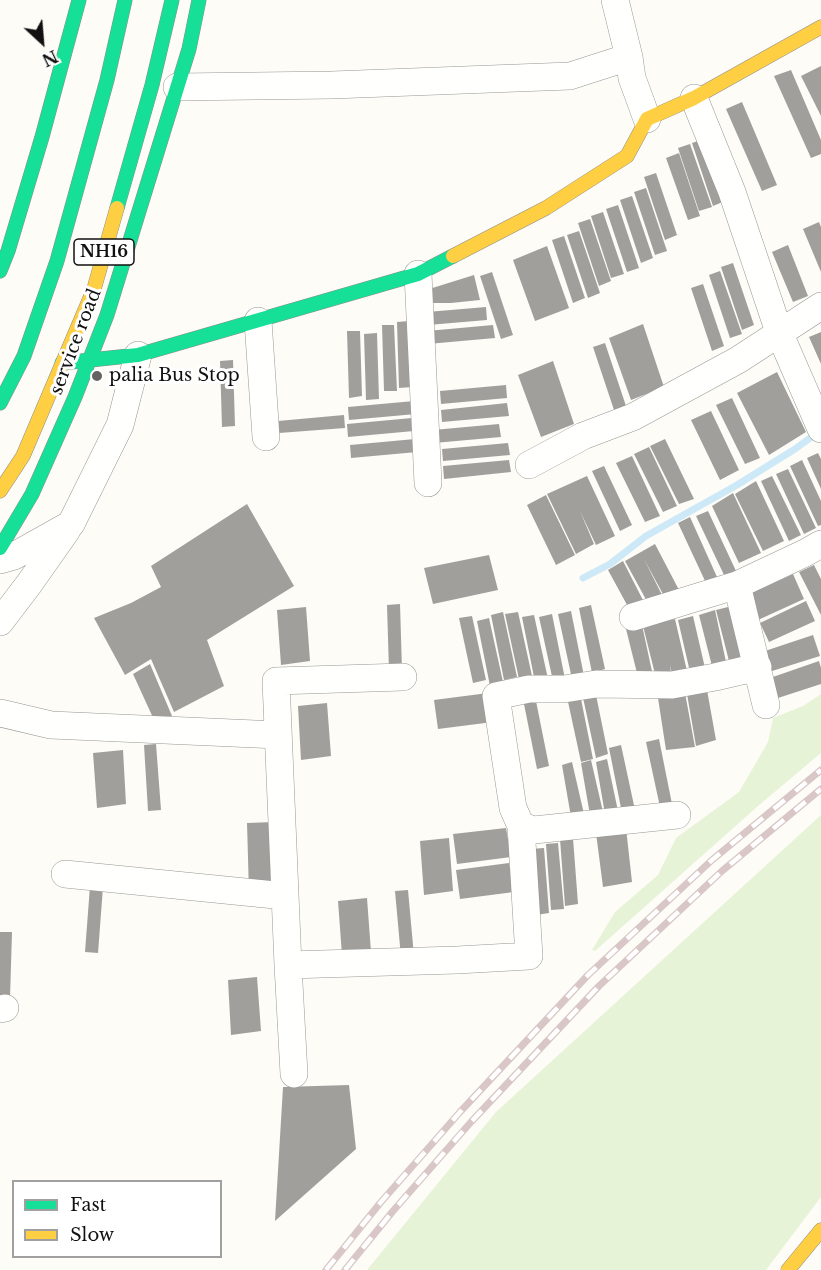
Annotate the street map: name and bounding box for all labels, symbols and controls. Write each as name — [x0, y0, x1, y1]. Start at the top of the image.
north arrow — [12, 12, 72, 72]
text: N — [39, 46, 61, 70]
road number: NH16 — [74, 239, 134, 265]
street label: service road — [46, 286, 106, 398]
place label: palia Bus Stop — [109, 365, 240, 387]
marker: palia Bus Stop — [90, 369, 104, 383]
legend — [12, 1180, 222, 1258]
text: Fast — [70, 1194, 106, 1216]
text: Slow — [70, 1224, 114, 1246]

